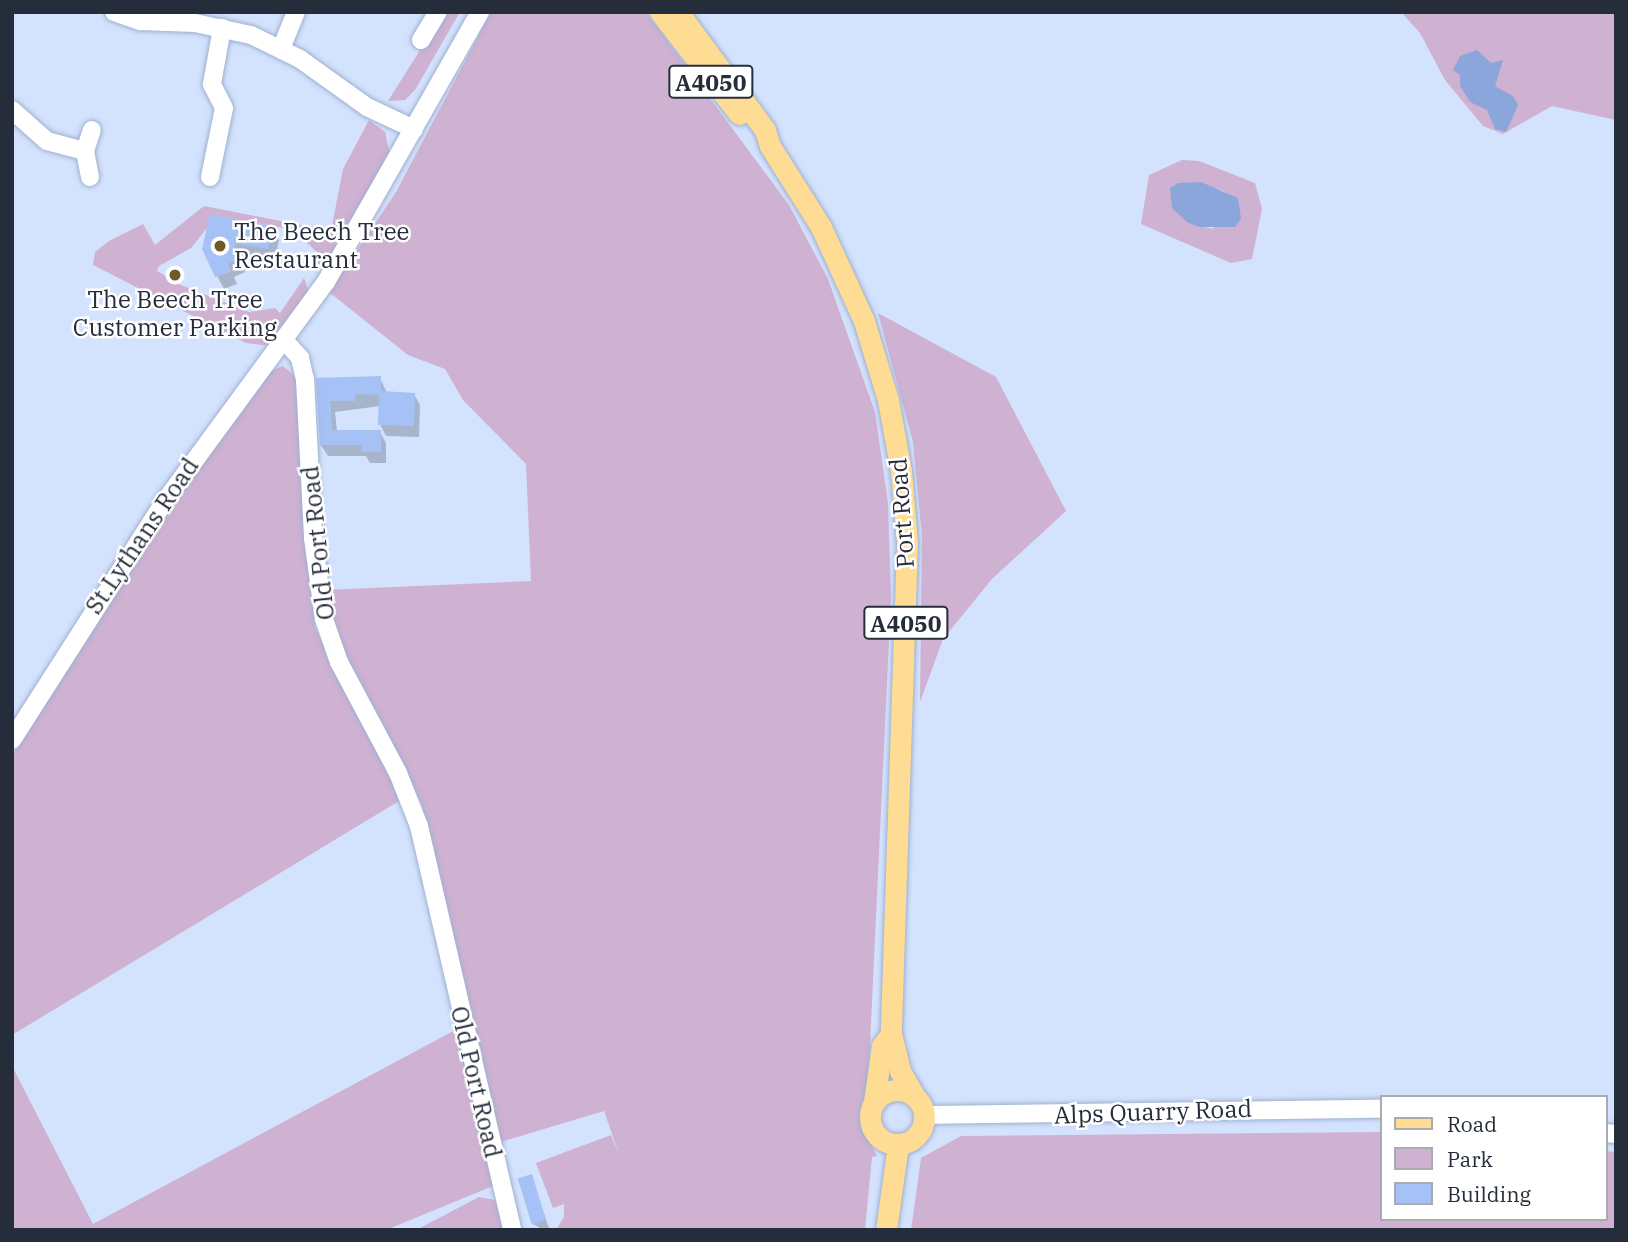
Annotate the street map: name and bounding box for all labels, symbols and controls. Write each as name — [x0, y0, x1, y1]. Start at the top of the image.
road number: A4050 — [667, 62, 755, 102]
place label: The Beech Tree Restaurant — [234, 218, 409, 274]
marker: The Beech Tree Restaurant — [212, 238, 228, 254]
marker: The Beech Tree Customer Parking — [167, 267, 183, 283]
place label: The Beech Tree Customer Parking — [73, 286, 277, 342]
street label: St.Lythans Road — [79, 452, 205, 620]
street label: Port Road — [884, 457, 920, 569]
street label: Old Port Road — [296, 465, 340, 621]
road number: A4050 — [862, 604, 950, 642]
street label: Old Port Road — [445, 1003, 507, 1161]
street label: Alps Quarry Road — [1053, 1094, 1253, 1130]
legend — [1380, 1095, 1607, 1221]
text: Road — [1447, 1110, 1497, 1138]
text: Park — [1447, 1145, 1493, 1173]
text: Building — [1447, 1180, 1531, 1208]

